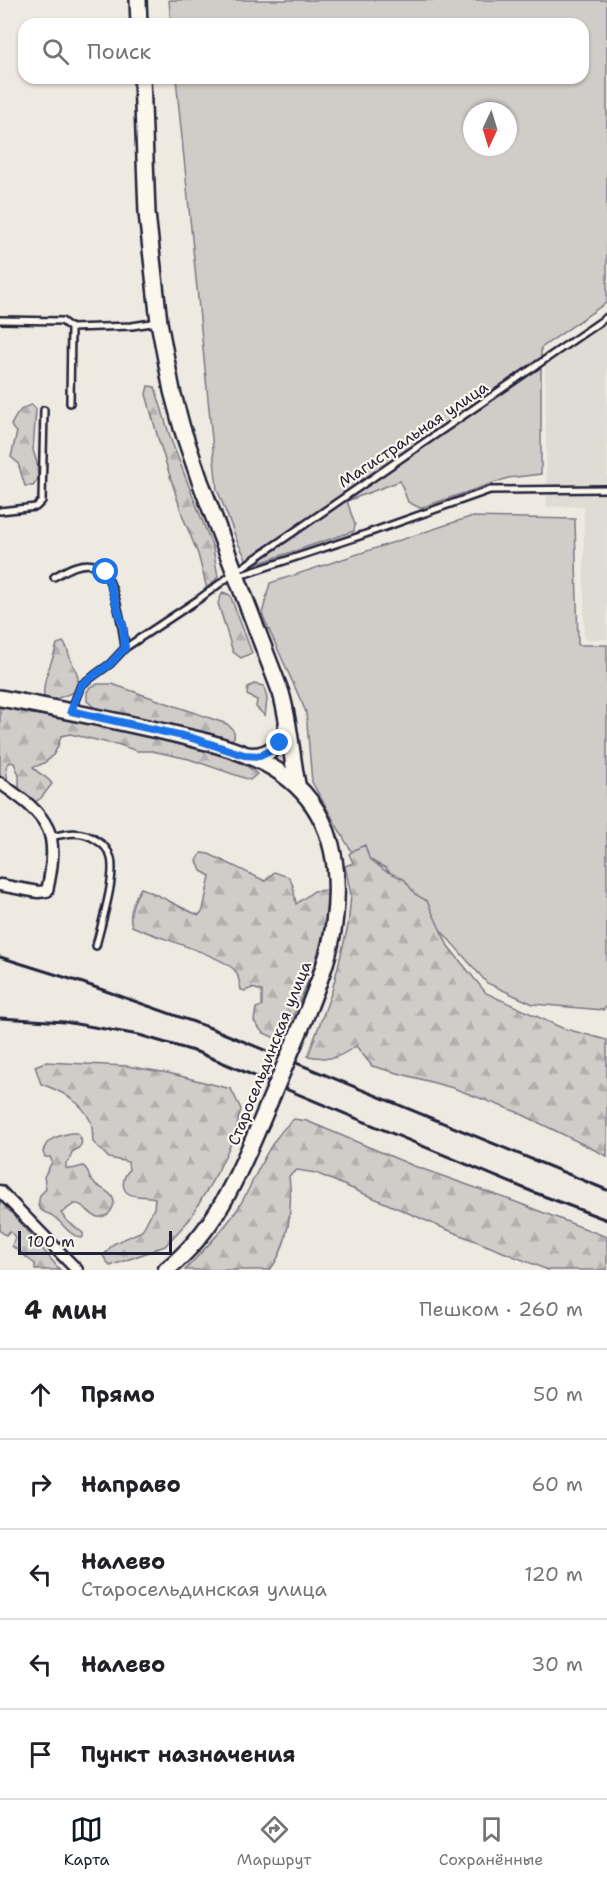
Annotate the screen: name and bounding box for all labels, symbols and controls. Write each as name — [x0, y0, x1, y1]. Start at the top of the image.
search box — [18, 18, 589, 84]
icon: search — [39, 35, 72, 68]
text: Поиск — [87, 37, 151, 66]
north arrow — [463, 102, 517, 156]
street label: Магистральная улица — [334, 376, 492, 492]
route start — [92, 558, 118, 584]
route end — [266, 729, 292, 755]
street label: Старосельдинская улица — [223, 958, 316, 1148]
scale bar — [18, 1228, 172, 1256]
text: 100 m — [27, 1231, 75, 1252]
text: 4 мин — [24, 1292, 107, 1327]
text: Пешком · 260 m — [419, 1296, 583, 1322]
icon: ahead — [24, 1378, 57, 1411]
text: Прямо — [81, 1380, 155, 1409]
text: 50 m — [533, 1381, 583, 1407]
icon: right — [24, 1468, 57, 1501]
text: Направо — [81, 1470, 181, 1499]
text: 60 m — [531, 1471, 583, 1497]
text: Налево — [81, 1547, 165, 1576]
icon: left — [24, 1558, 57, 1591]
text: 120 m — [524, 1561, 583, 1587]
text: Старосельдинская улица — [81, 1576, 327, 1602]
icon: left — [24, 1648, 57, 1681]
text: Налево — [81, 1650, 165, 1679]
text: 30 m — [531, 1651, 583, 1677]
icon: arrive — [24, 1738, 57, 1771]
text: Пункт назначения — [81, 1740, 295, 1769]
tab: Карта — [64, 1813, 109, 1870]
tab: Маршрут — [237, 1813, 311, 1870]
tab: Сохранённые — [439, 1813, 543, 1870]

